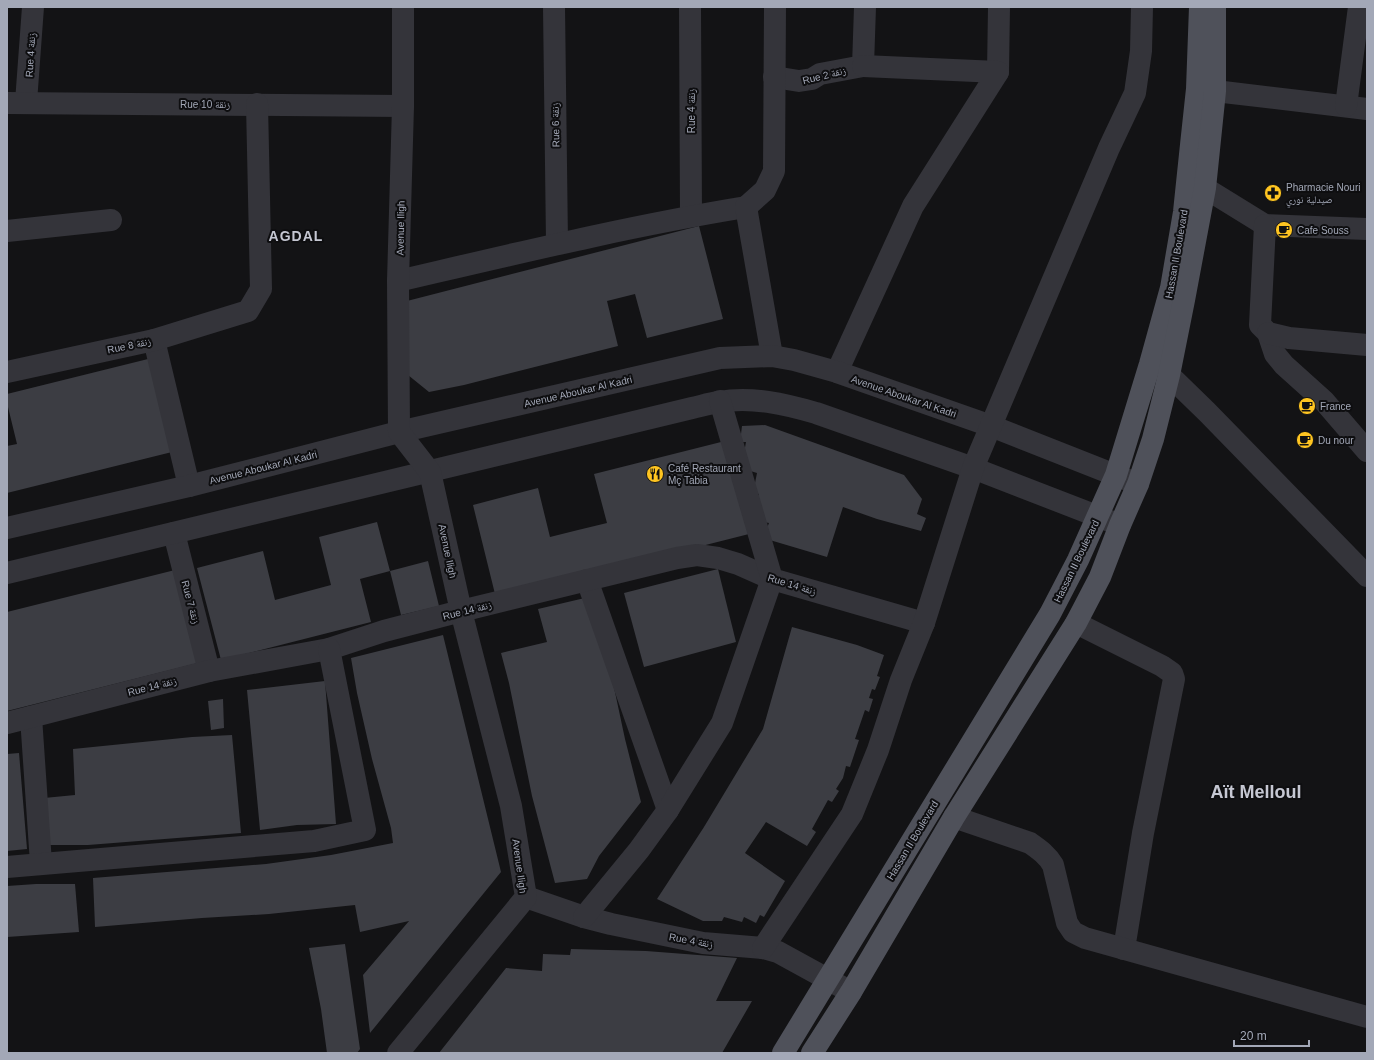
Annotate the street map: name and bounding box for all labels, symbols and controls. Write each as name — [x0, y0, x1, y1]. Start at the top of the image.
street label: Rue 4 زنقة — [23, 32, 38, 78]
street label: Rue 2 زنقة — [801, 65, 847, 86]
street label: Rue 4 زنقة — [686, 89, 697, 133]
street label: Rue 10 زنقة — [180, 99, 230, 110]
street label: Rue 6 زنقة — [550, 103, 561, 147]
place label: Pharmacie Nouri صيدلية نوري — [1286, 182, 1360, 208]
pharmacy icon: Pharmacie Nouri صيدلية نوري — [1263, 183, 1283, 203]
street label: Avenue Iligh — [395, 200, 406, 256]
street label: Hassan II Boulevard — [1163, 209, 1190, 299]
cafe icon: Cafe Souss — [1274, 220, 1294, 240]
place label: Cafe Souss — [1297, 225, 1349, 236]
district label: AGDAL — [269, 228, 323, 244]
street label: Rue 8 زنقة — [106, 335, 152, 355]
street label: Avenue Aboukar Al Kadri — [850, 373, 958, 420]
street label: Avenue Aboukar Al Kadri — [523, 374, 633, 409]
cafe icon: France — [1297, 396, 1317, 416]
place label: France — [1320, 401, 1352, 412]
cafe icon: Du nour — [1295, 430, 1315, 450]
place label: Du nour — [1318, 435, 1354, 446]
street label: Avenue Aboukar Al Kadri — [208, 449, 318, 486]
place label: Café Restaurant Mç Tabia — [668, 463, 741, 486]
restaurant icon: Café Restaurant Mç Tabia — [645, 464, 665, 484]
street label: Hassan II Boulevard — [1052, 518, 1101, 604]
street label: Avenue Iligh — [436, 523, 459, 579]
street label: Rue 14 زنقة — [766, 572, 818, 597]
street label: Rue 7 زنقة — [179, 579, 202, 625]
street label: Rue 14 زنقة — [442, 599, 493, 622]
street label: Rue 14 زنقة — [127, 675, 178, 698]
district label: Aït Melloul — [1211, 782, 1302, 802]
street label: Hassan II Boulevard — [885, 799, 940, 882]
street label: Avenue Iligh — [510, 838, 529, 894]
street label: Rue 4 زنقة — [668, 931, 714, 950]
scale bar — [1234, 1022, 1309, 1048]
text: 20 m — [1240, 1029, 1267, 1043]

